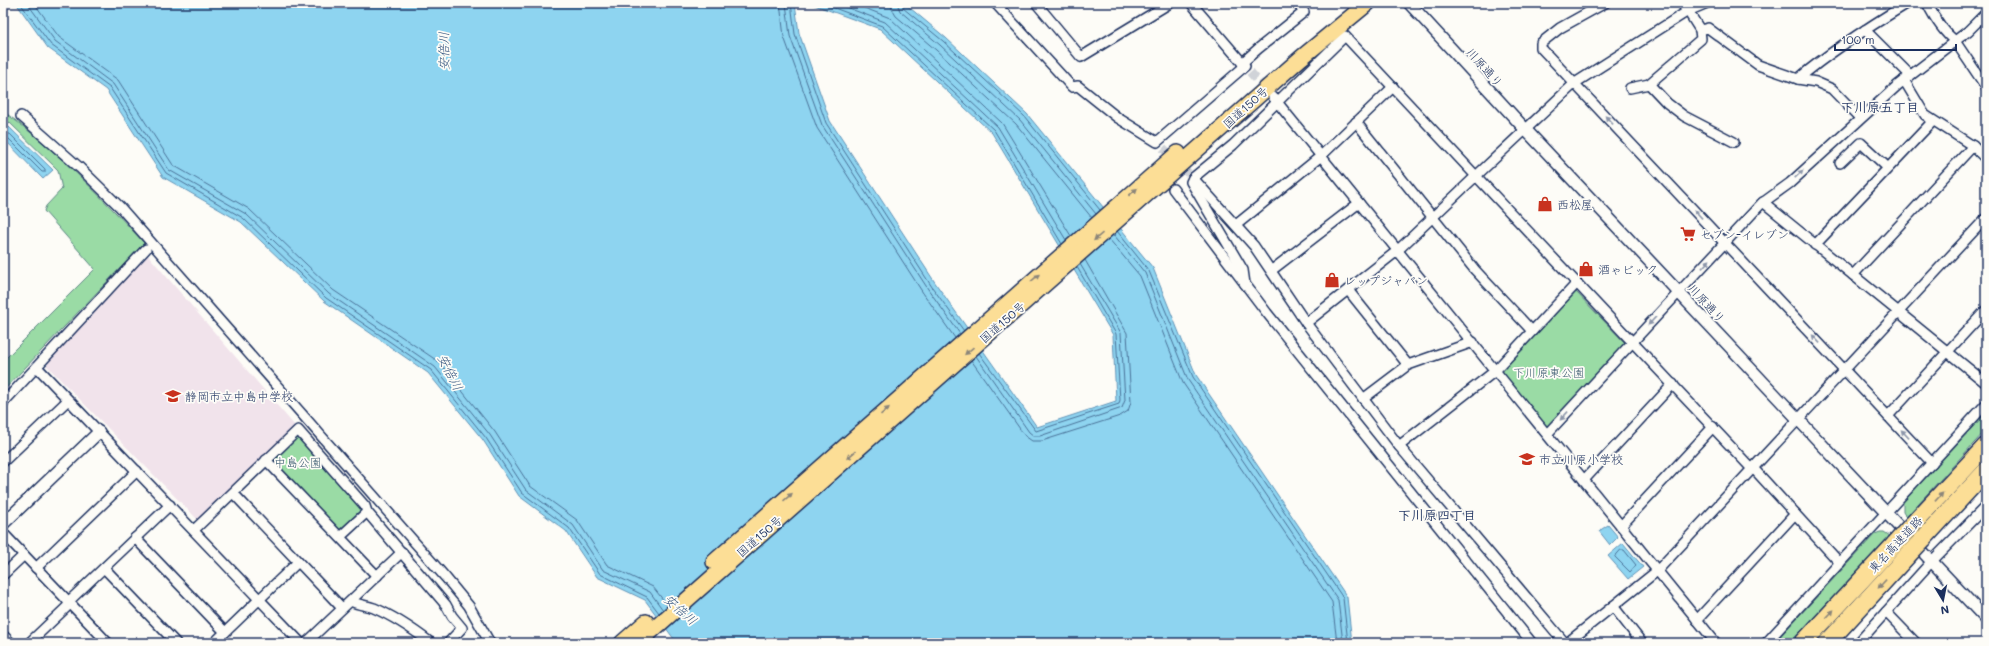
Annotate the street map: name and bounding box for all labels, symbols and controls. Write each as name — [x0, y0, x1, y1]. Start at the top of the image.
scale bar — [1835, 26, 1956, 52]
water label: 安倍川 — [434, 31, 452, 71]
text: 100 m — [1841, 31, 1875, 47]
street label: 川原通り — [1463, 44, 1507, 90]
street label: 国道150号 — [1219, 82, 1271, 132]
district label: 下川原五丁目 — [1841, 98, 1919, 115]
one-way arrow — [1604, 115, 1614, 125]
one-way arrow — [1794, 169, 1804, 179]
one-way arrow — [1128, 188, 1138, 197]
shop icon: 西松屋 — [1536, 195, 1554, 213]
place label: 西松屋 — [1557, 196, 1593, 212]
one-way arrow — [1694, 209, 1703, 219]
supermarket icon: セブン-イレブン — [1679, 225, 1697, 243]
place label: セブン-イレブン — [1700, 226, 1789, 242]
one-way arrow — [1094, 232, 1103, 241]
one-way arrow — [1701, 259, 1710, 269]
shop icon: 酒ゃビック — [1577, 260, 1595, 278]
place label: 酒ゃビック — [1598, 261, 1658, 277]
shop icon: レップジャパン — [1323, 271, 1341, 289]
place label: レップジャパン — [1344, 272, 1428, 288]
one-way arrow — [1030, 274, 1041, 283]
street label: 川原通り — [1685, 280, 1729, 326]
street label: 国道150号 — [976, 298, 1028, 346]
one-way arrow — [1648, 316, 1657, 326]
one-way arrow — [1812, 334, 1821, 345]
one-way arrow — [965, 346, 974, 355]
water label: 安倍川 — [435, 351, 467, 393]
park label: 下川原東公園 — [1513, 364, 1585, 380]
school or university icon: 静岡市立中島中学校 — [164, 387, 182, 405]
place label: 静岡市立中島中学校 — [185, 388, 293, 404]
one-way arrow — [880, 406, 891, 415]
one-way arrow — [1559, 411, 1569, 421]
one-way arrow — [1901, 429, 1910, 439]
school or university icon: 市立川原小学校 — [1518, 450, 1536, 468]
one-way arrow — [846, 451, 856, 460]
place label: 市立川原小学校 — [1539, 451, 1623, 467]
park label: 中島公園 — [274, 454, 322, 470]
one-way arrow — [1934, 491, 1943, 502]
one-way arrow — [783, 492, 793, 501]
district label: 下川原四丁目 — [1398, 506, 1476, 523]
street label: 国道150号 — [733, 512, 785, 560]
street label: 東名高速道路 — [1865, 512, 1925, 576]
one-way arrow — [1878, 579, 1887, 588]
north arrow — [1923, 580, 1963, 620]
water label: 安倍川 — [661, 590, 701, 628]
text: N — [1939, 602, 1950, 618]
one-way arrow — [1825, 609, 1834, 620]

